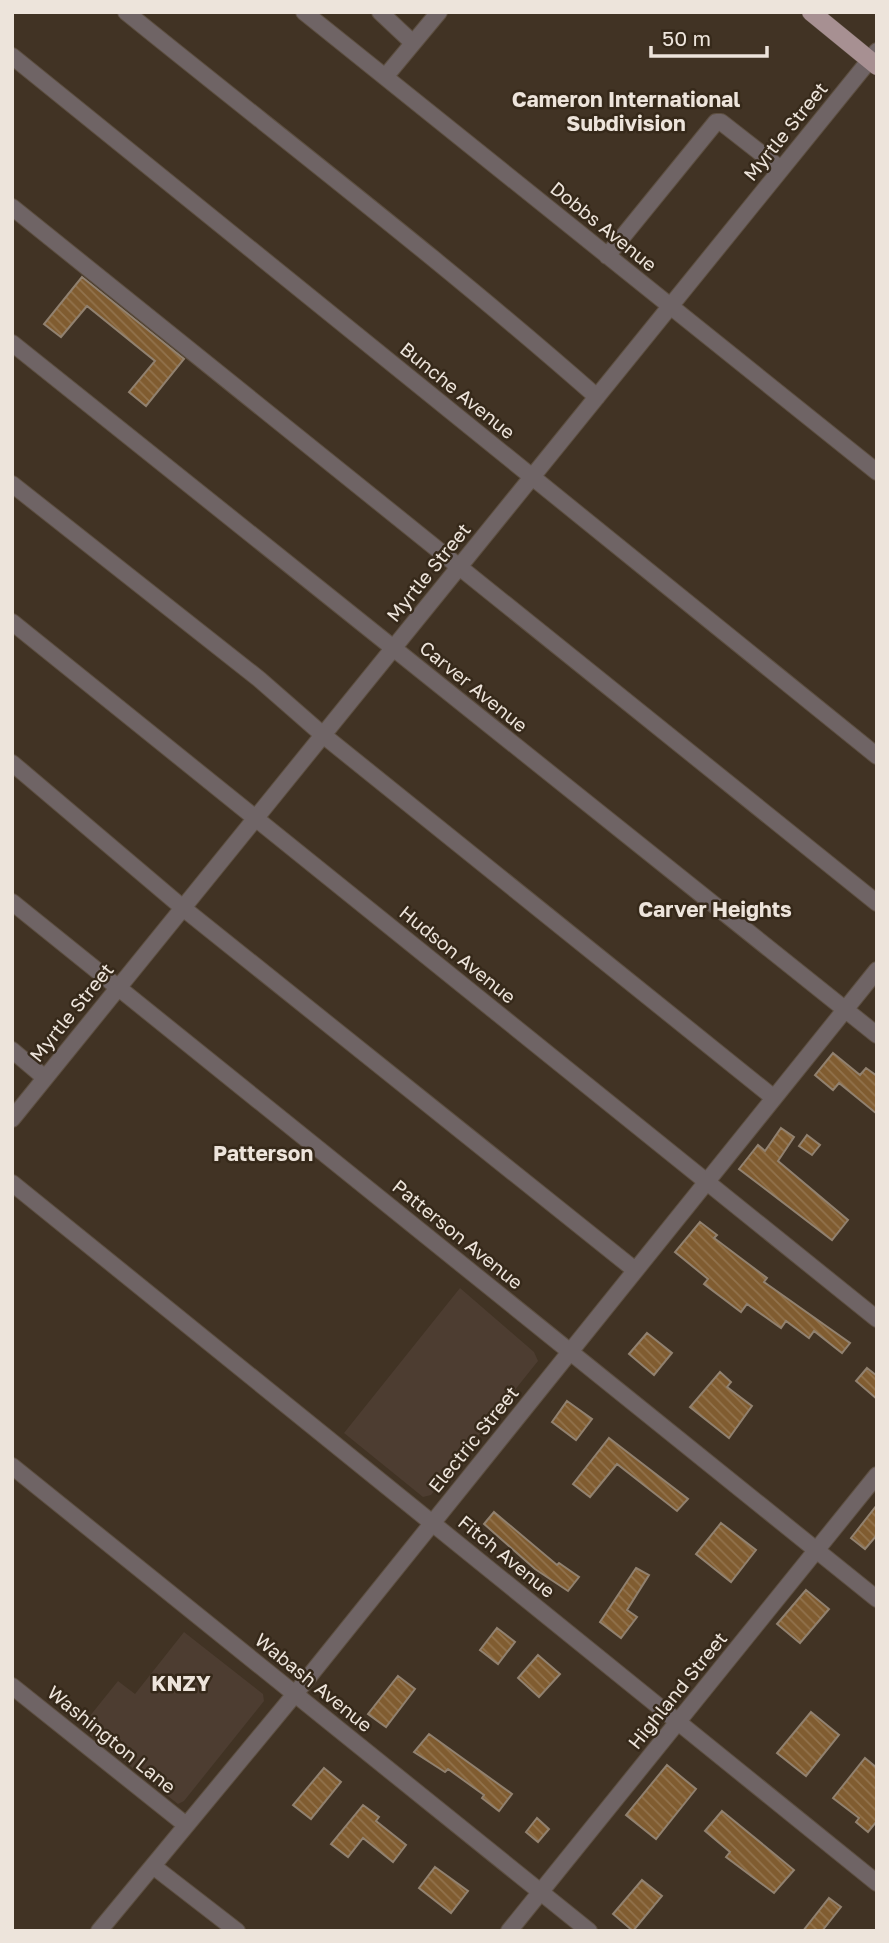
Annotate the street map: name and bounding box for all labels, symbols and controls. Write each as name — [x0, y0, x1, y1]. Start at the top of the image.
scale bar — [651, 14, 766, 58]
text: 50 m — [662, 25, 711, 51]
street label: Myrtle Street — [738, 77, 832, 185]
district label: Cameron International Subdivision — [512, 86, 740, 136]
street label: Dobbs Avenue — [546, 176, 662, 276]
street label: Bunche Avenue — [396, 337, 520, 443]
street label: Myrtle Street — [381, 518, 475, 626]
street label: Carver Avenue — [415, 635, 533, 737]
district label: Carver Heights — [638, 896, 792, 922]
street label: Hudson Avenue — [395, 900, 521, 1008]
street label: Myrtle Street — [24, 958, 118, 1066]
district label: Patterson — [213, 1140, 313, 1166]
street label: Patterson Avenue — [388, 1174, 528, 1294]
street label: Electric Street — [423, 1381, 523, 1497]
street label: Fitch Avenue — [454, 1510, 560, 1602]
street label: Highland Street — [623, 1627, 731, 1753]
street label: Wabash Avenue — [251, 1628, 377, 1736]
district label: KNZY — [151, 1670, 211, 1696]
street label: Washington Lane — [43, 1680, 181, 1798]

